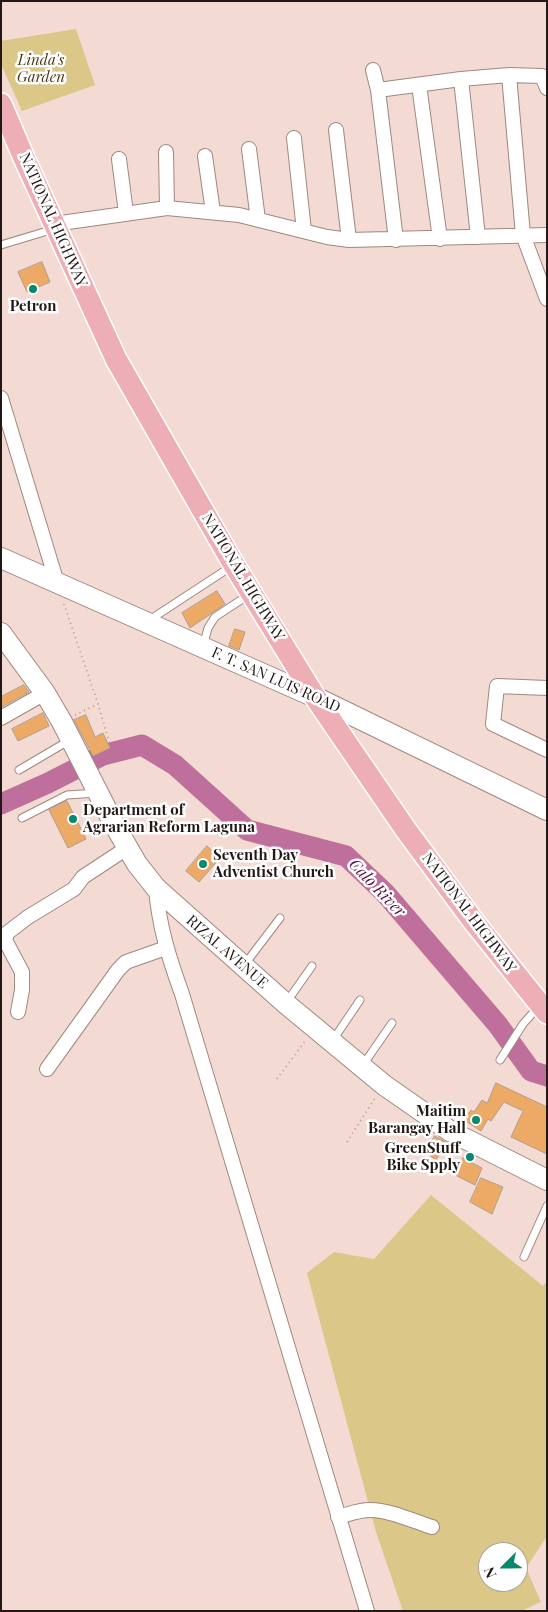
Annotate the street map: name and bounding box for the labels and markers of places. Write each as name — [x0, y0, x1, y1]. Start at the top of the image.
marker: Petron — [27, 283, 39, 295]
place label: Petron — [10, 297, 56, 315]
place label: Department of Agrarian Reform Laguna — [83, 801, 255, 836]
marker: Department of Agrarian Reform Laguna — [67, 813, 79, 825]
place label: Seventh Day Adventist Church — [213, 846, 334, 881]
marker: Seventh Day Adventist Church — [197, 858, 209, 870]
place label: Maitim Barangay Hall — [368, 1102, 466, 1137]
marker: Maitim Barangay Hall — [470, 1114, 482, 1126]
place label: GreenStuff Bike Spply — [385, 1139, 460, 1174]
marker: GreenStuff Bike Spply — [464, 1151, 476, 1163]

